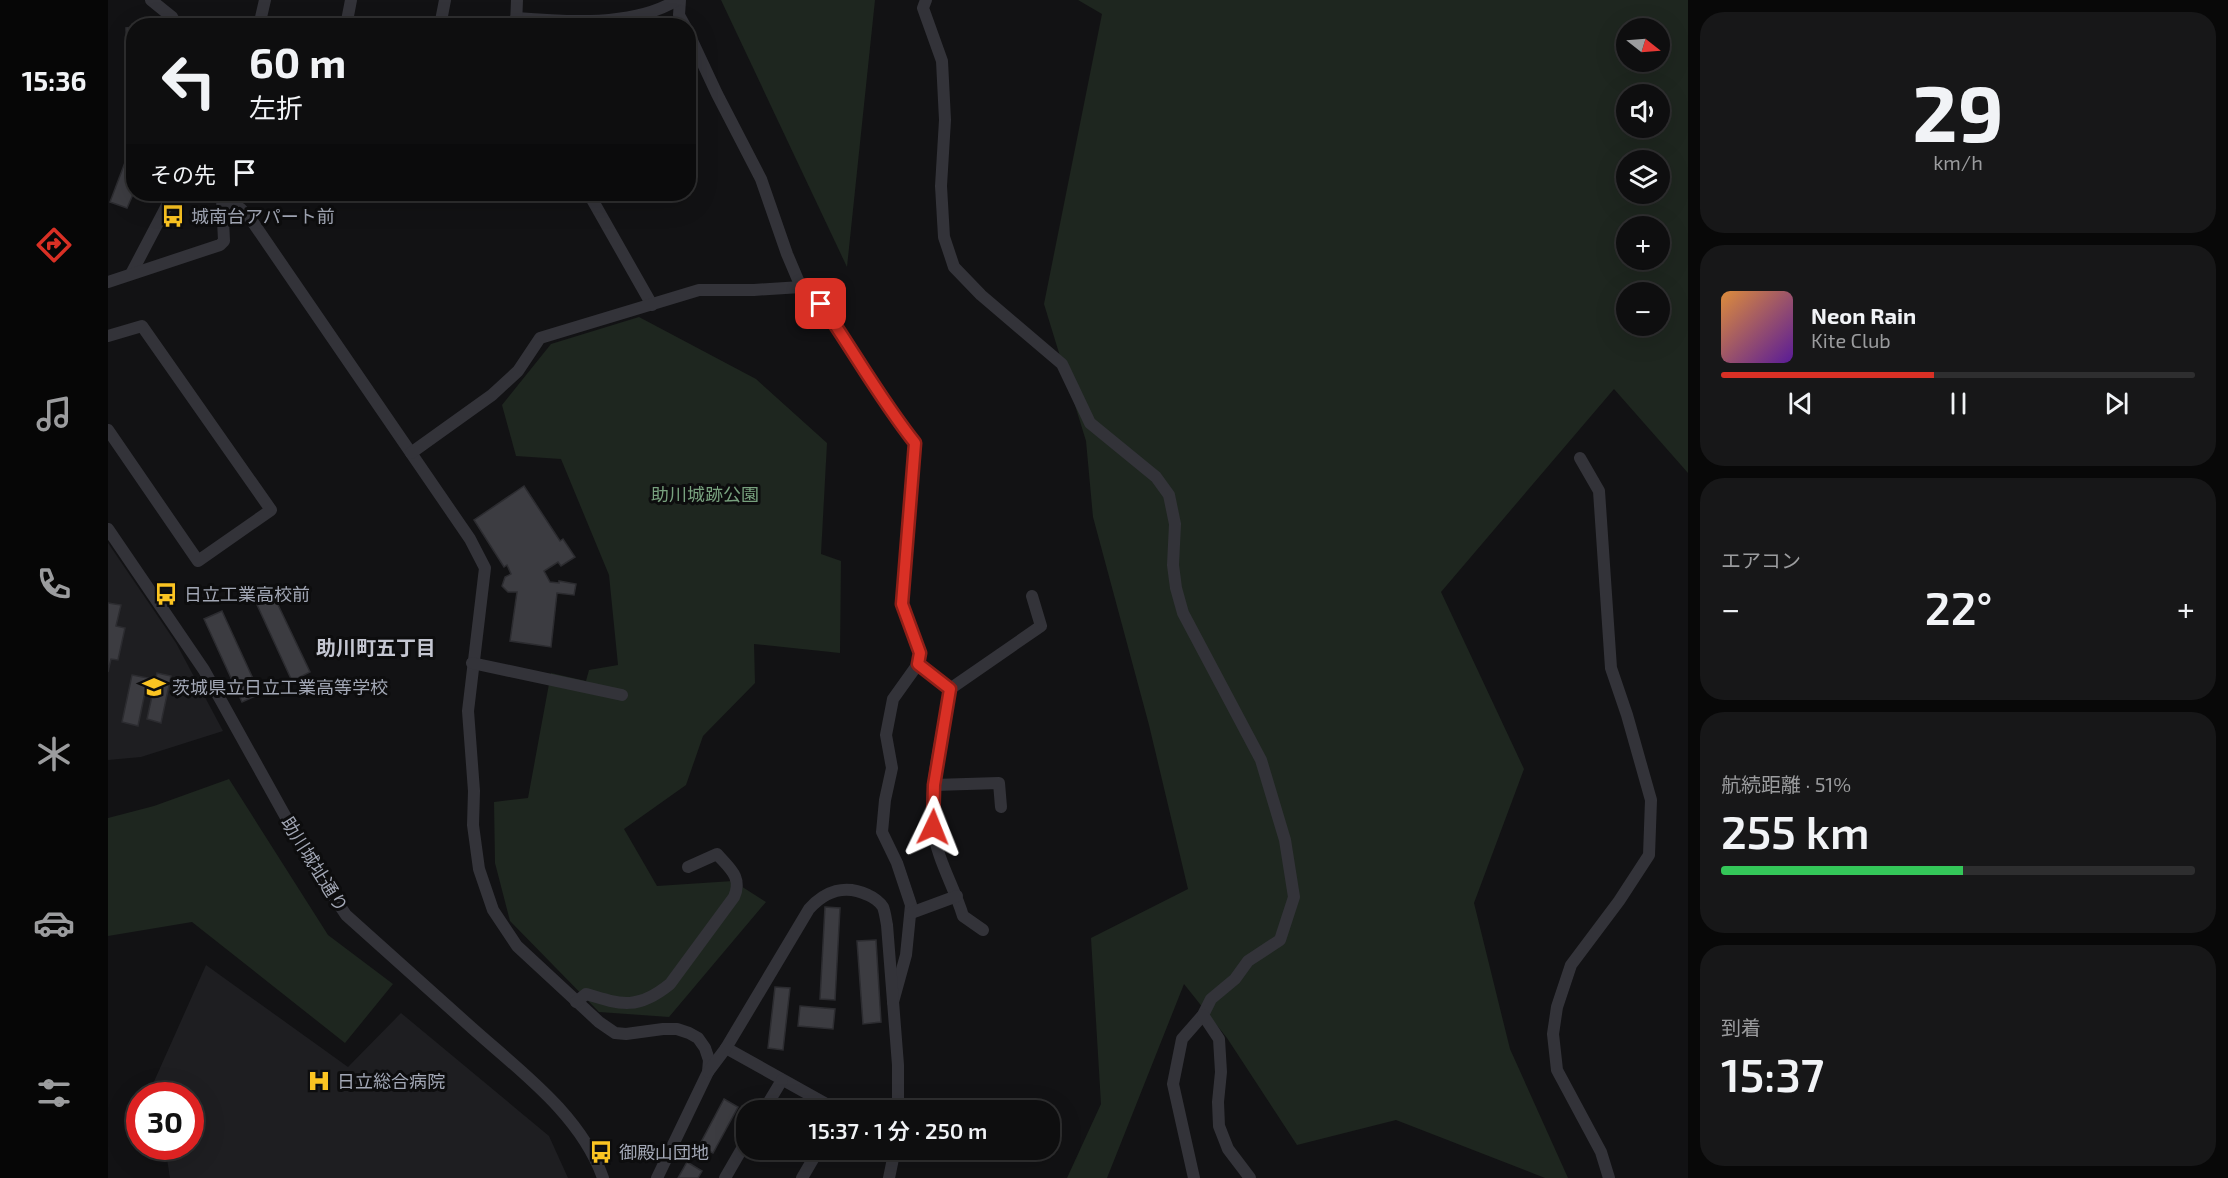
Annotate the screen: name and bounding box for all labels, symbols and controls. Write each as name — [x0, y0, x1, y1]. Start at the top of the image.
north arrow — [1616, 18, 1670, 72]
map controls — [1616, 18, 1670, 336]
text: 60 m — [249, 36, 346, 86]
icon: left — [150, 42, 228, 120]
text: 15:36 — [22, 64, 86, 96]
text: 29 — [1912, 64, 2004, 158]
button: sound — [1616, 84, 1670, 138]
text: 左折 — [249, 91, 303, 123]
button: layers — [1616, 150, 1670, 204]
text: km/h — [1933, 150, 1983, 174]
icon: arrive — [228, 156, 261, 189]
text: その先 — [150, 161, 216, 187]
bus stop icon: 城南台アパート前 — [160, 203, 186, 229]
place label: 城南台アパート前 — [191, 205, 335, 227]
button: + — [1616, 216, 1670, 270]
icon: directions — [33, 224, 75, 266]
pin — [795, 278, 846, 329]
button: − — [1616, 282, 1670, 336]
icon: arrive — [804, 287, 837, 320]
text: Neon Rain — [1811, 302, 1916, 328]
text: Kite Club — [1811, 328, 1891, 352]
icon: previous — [1784, 387, 1817, 420]
icon: pause — [1942, 387, 1975, 420]
icon: next — [2100, 387, 2133, 420]
icon: music — [33, 393, 75, 435]
park label: 助川城跡公園 — [651, 483, 759, 505]
text: エアコン — [1721, 548, 1801, 572]
icon: phone — [33, 563, 75, 605]
text: 22° — [1925, 580, 1992, 634]
bus stop icon: 日立工業高校前 — [153, 581, 179, 607]
place label: 日立工業高校前 — [184, 583, 310, 605]
text: − — [1721, 588, 1740, 628]
text: + — [2177, 588, 2195, 628]
district label: 助川町五丁目 — [316, 635, 436, 659]
school or university icon: 茨城県立日立工業高等学校 — [141, 674, 167, 700]
place label: 茨城県立日立工業高等学校 — [172, 676, 388, 698]
icon: climate — [33, 733, 75, 775]
text: 航続距離 · 51% — [1721, 772, 1851, 796]
position arrow — [901, 795, 965, 859]
text: 255 km — [1721, 804, 1869, 858]
street label: 助川城址通り — [277, 812, 353, 916]
icon: car — [33, 902, 75, 944]
text: 到着 — [1721, 1015, 1761, 1039]
text: 15:37 — [1721, 1047, 1824, 1101]
hospital icon: 日立総合病院 — [306, 1068, 332, 1094]
place label: 日立総合病院 — [337, 1070, 445, 1092]
icon: filters — [33, 1072, 75, 1114]
speed limit sign: 30 — [126, 1082, 204, 1160]
text: 15:37 · 1 分 · 250 m — [809, 1117, 987, 1143]
bus stop icon: 御殿山団地 — [588, 1139, 614, 1165]
place label: 御殿山団地 — [619, 1141, 709, 1163]

